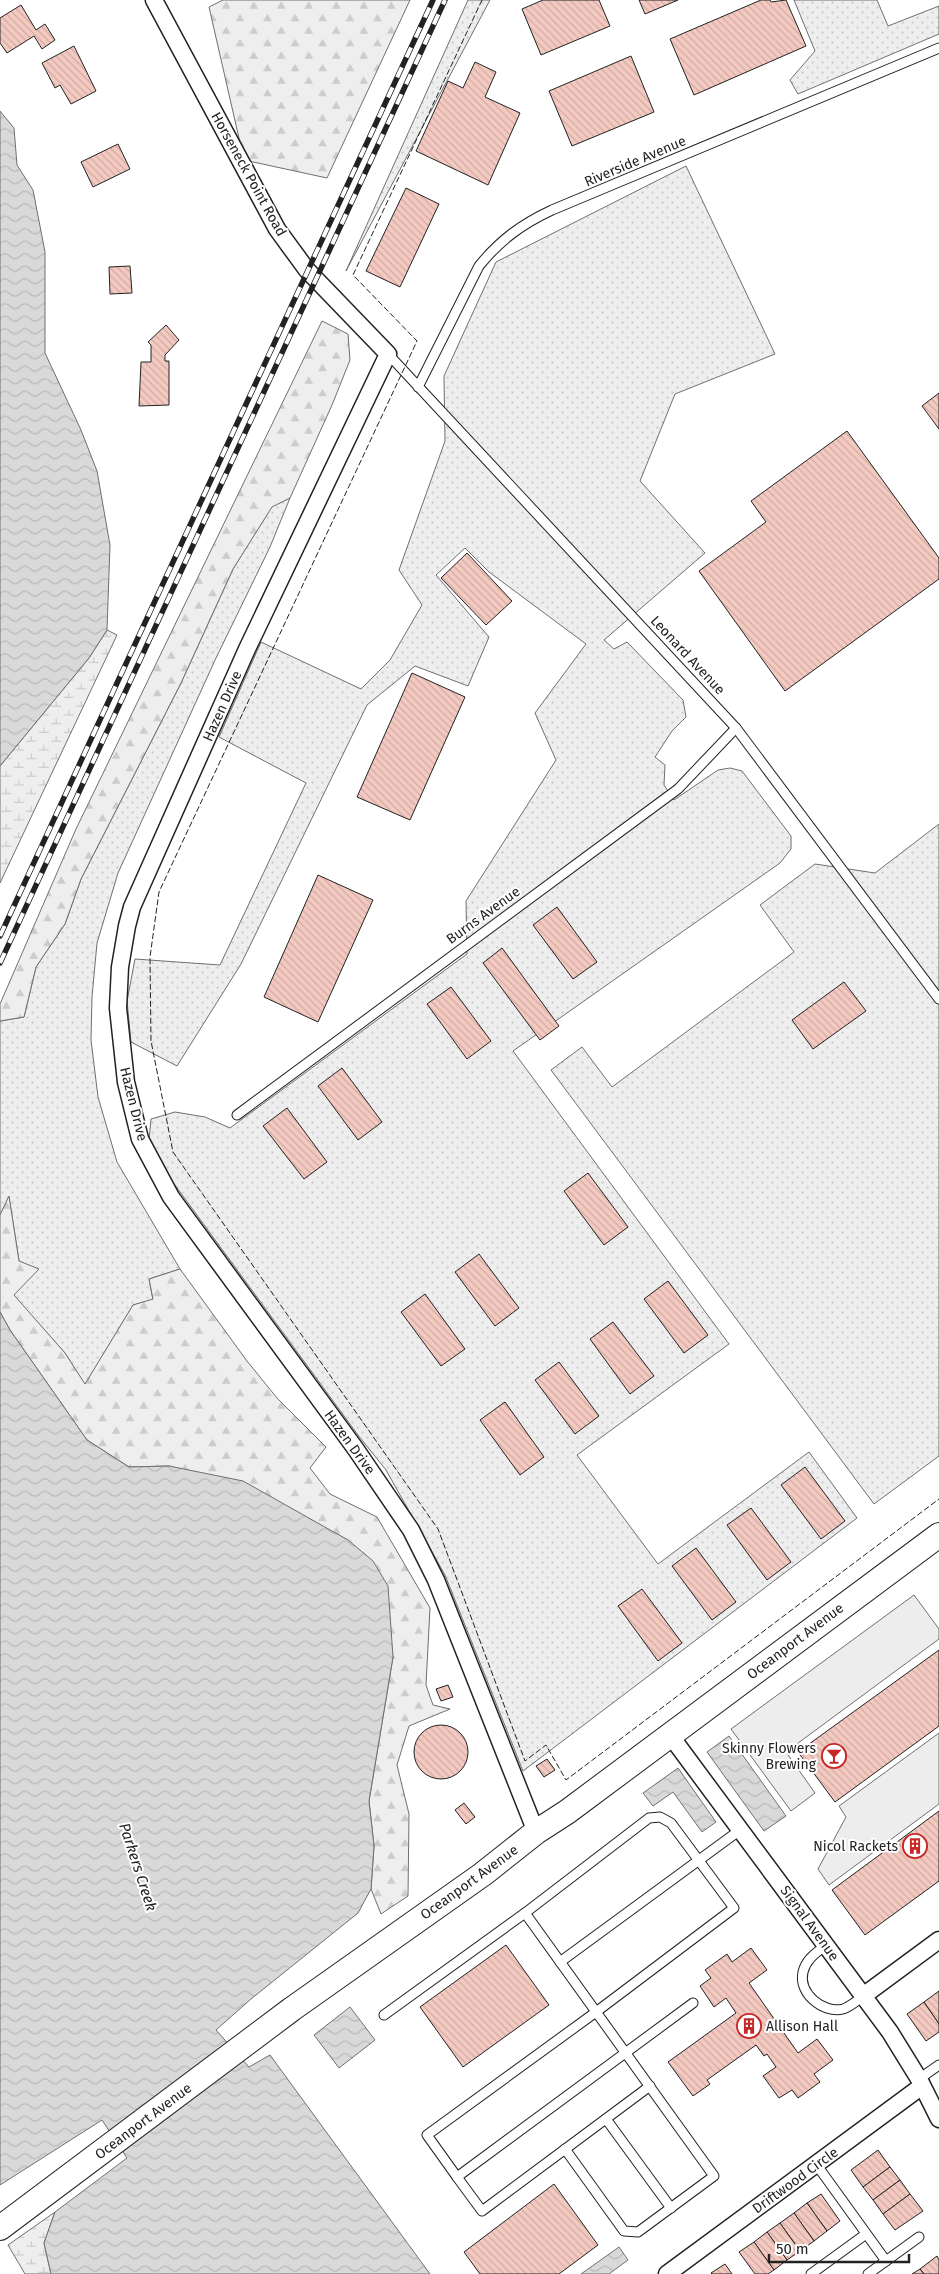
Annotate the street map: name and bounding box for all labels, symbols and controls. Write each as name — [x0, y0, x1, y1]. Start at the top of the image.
street label: Horseneck Point Road — [207, 109, 290, 239]
street label: Riverside Avenue — [582, 132, 689, 191]
street label: Leonard Avenue — [647, 612, 729, 698]
street label: Hazen Drive — [199, 668, 246, 744]
street label: Burns Avenue — [443, 883, 523, 948]
street label: Hazen Drive — [116, 1065, 151, 1143]
street label: Hazen Drive — [321, 1407, 379, 1478]
street label: Oceanport Avenue — [744, 1600, 847, 1683]
place label: Skinny Flowers Brewing — [722, 1740, 817, 1773]
bar icon: Skinny Flowers Brewing — [821, 1743, 847, 1769]
water label: Parkers Creek — [115, 1821, 161, 1913]
building icon: Nicol Rackets — [902, 1833, 928, 1859]
place label: Nicol Rackets — [813, 1838, 898, 1855]
street label: Oceanport Avenue — [417, 1841, 521, 1924]
street label: Signal Avenue — [777, 1882, 843, 1964]
building icon: Allison Hall — [736, 2013, 762, 2039]
place label: Allison Hall — [766, 2018, 838, 2035]
street label: Oceanport Avenue — [92, 2080, 195, 2163]
street label: Driftwood Circle — [749, 2144, 841, 2217]
scale bar — [769, 2232, 909, 2264]
text: 50 m — [776, 2240, 809, 2258]

